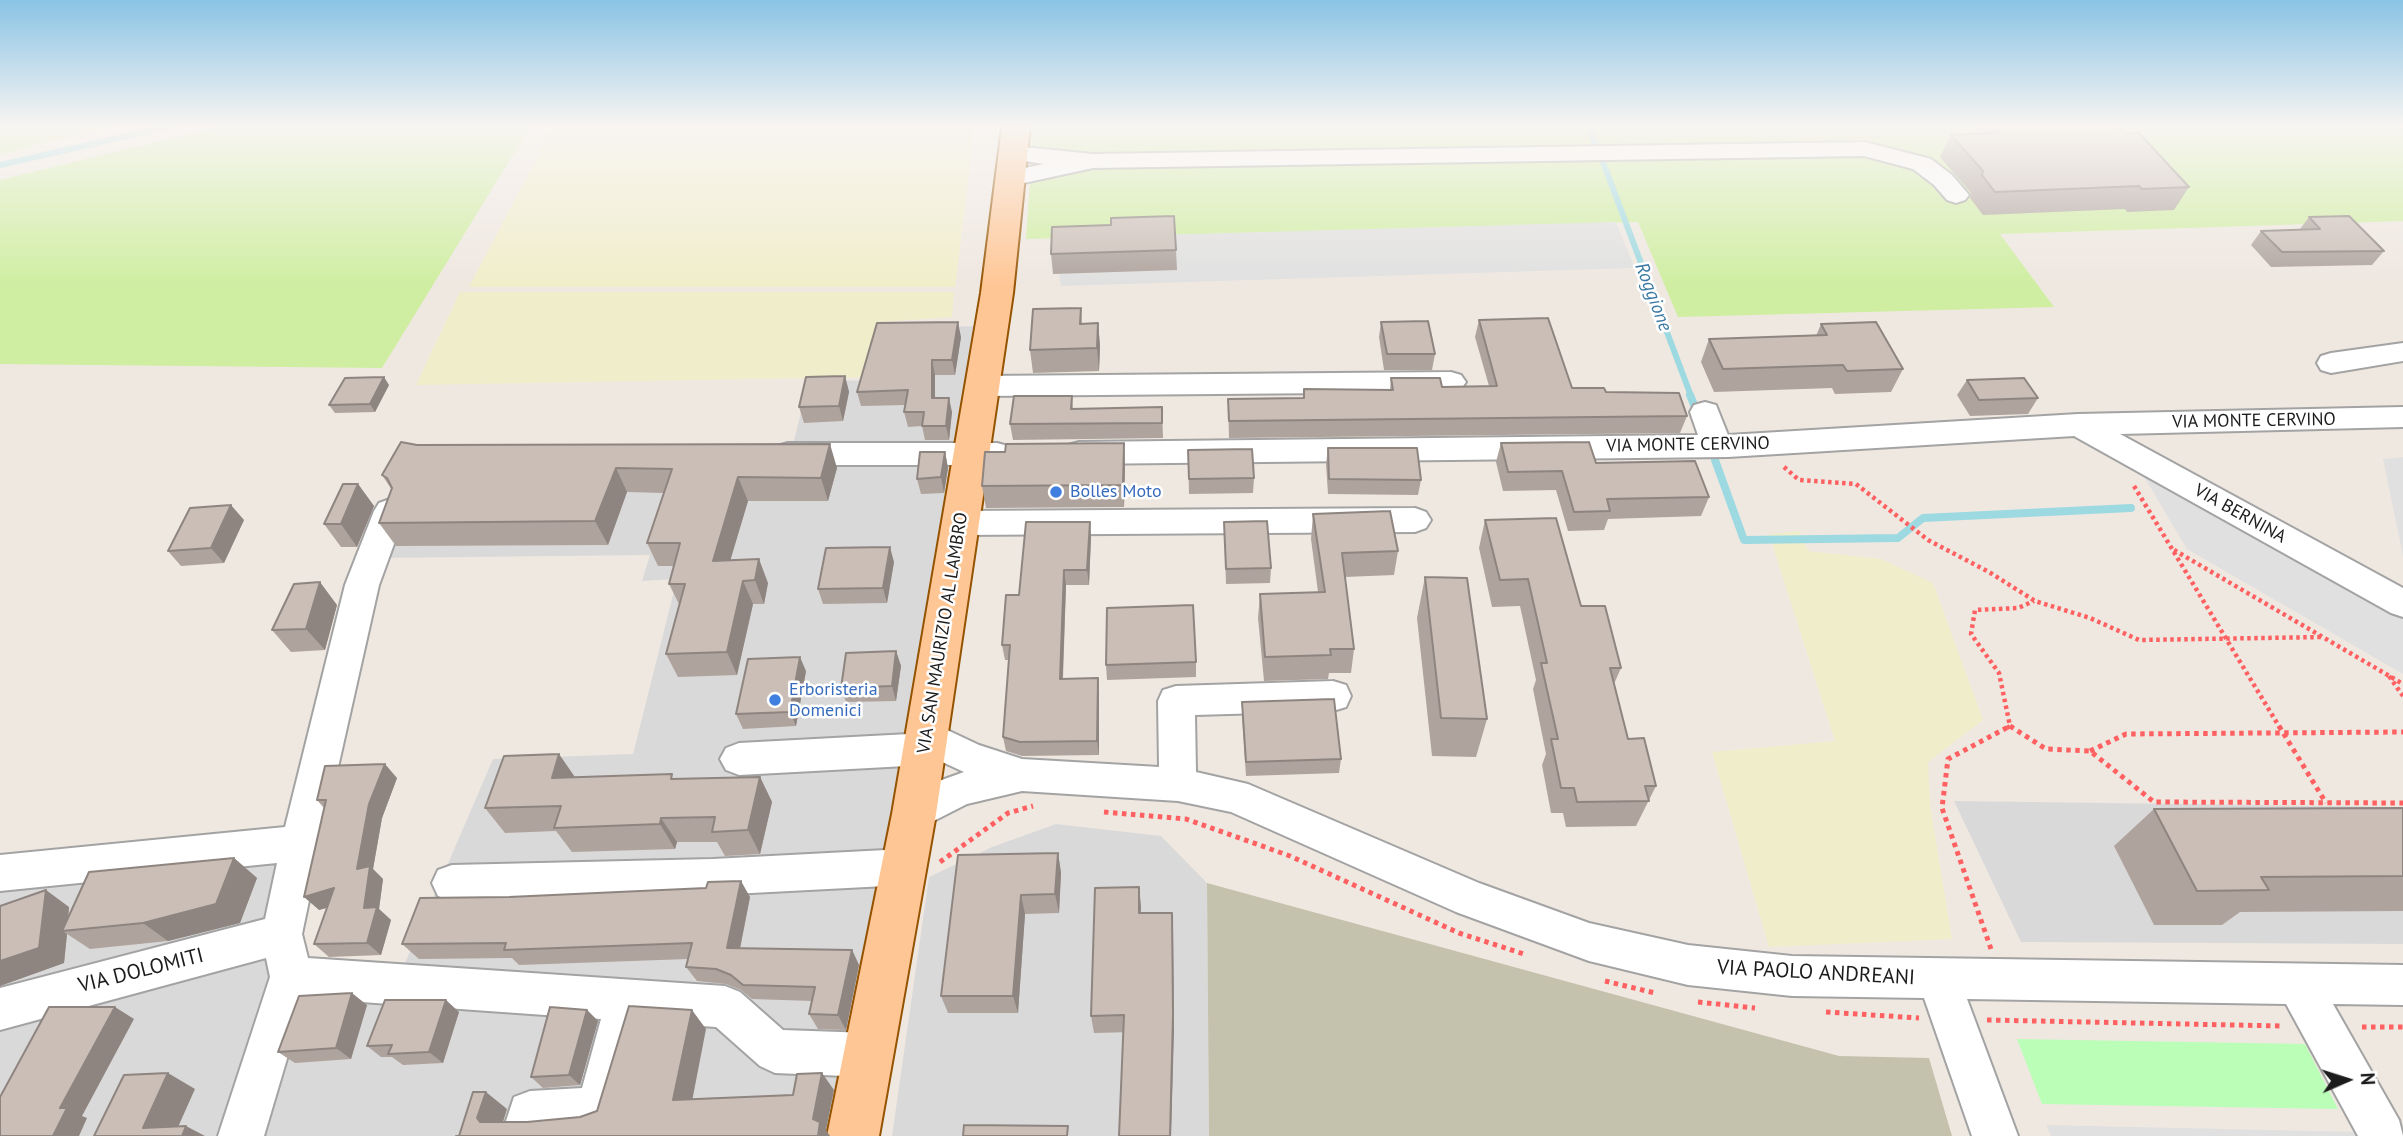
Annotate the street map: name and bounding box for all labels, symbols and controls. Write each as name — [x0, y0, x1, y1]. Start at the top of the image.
water label: Roggione — [1630, 259, 1676, 335]
street label: VIA MONTE CERVINO — [2172, 409, 2336, 433]
street label: VIA MONTE CERVINO — [1606, 433, 1770, 457]
street label: VIA BERNINA — [2190, 480, 2290, 548]
place label: Bolles Moto — [1070, 481, 1162, 503]
marker: Bolles Moto — [1048, 484, 1064, 500]
street label: VIA SAN MAURIZIO AL LAMBRO — [913, 511, 973, 755]
place label: Erboristeria Domenici — [789, 679, 878, 722]
marker: Erboristeria Domenici — [767, 692, 783, 708]
street label: VIA DOLOMITI — [76, 943, 206, 999]
street label: VIA PAOLO ANDREANI — [1716, 955, 1916, 991]
north arrow — [2312, 1045, 2382, 1115]
text: N — [2356, 1072, 2380, 1086]

